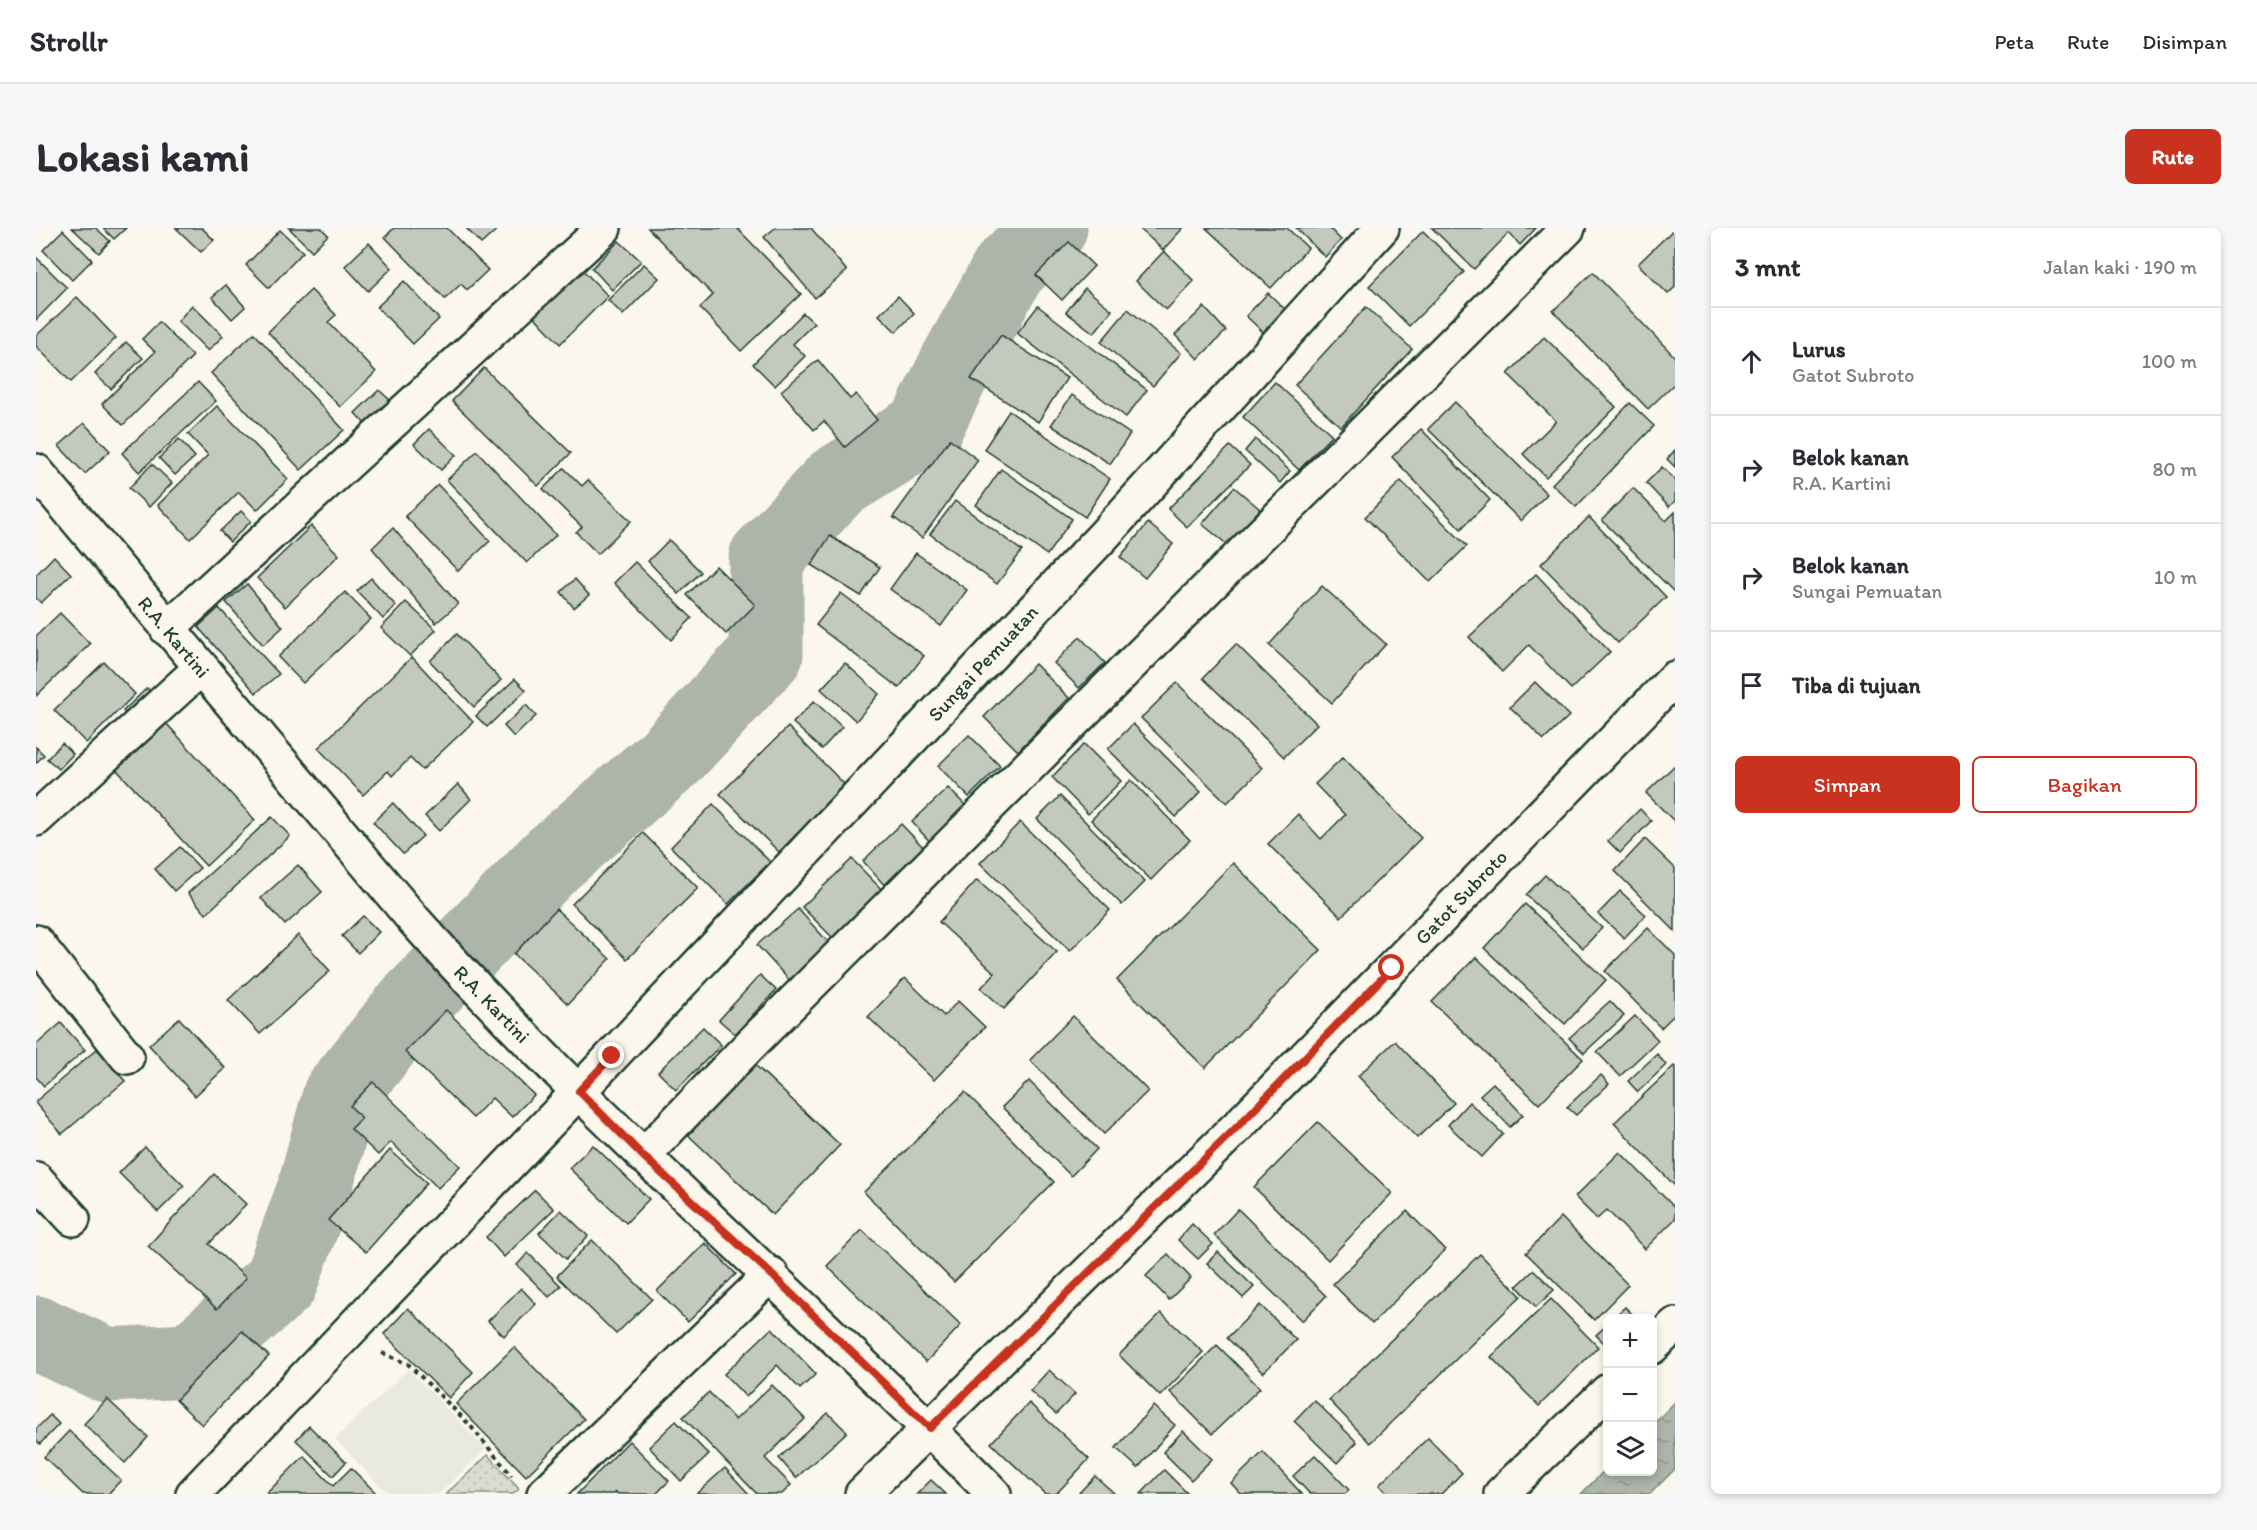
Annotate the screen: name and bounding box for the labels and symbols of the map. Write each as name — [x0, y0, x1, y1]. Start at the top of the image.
street label: R.A. Kartini — [133, 591, 215, 683]
street label: Sungai Pemuatan — [923, 600, 1043, 726]
street label: Gatot Subroto — [1410, 845, 1512, 949]
route start — [1378, 954, 1404, 980]
street label: R.A. Kartini — [449, 960, 535, 1048]
route end — [598, 1042, 624, 1068]

